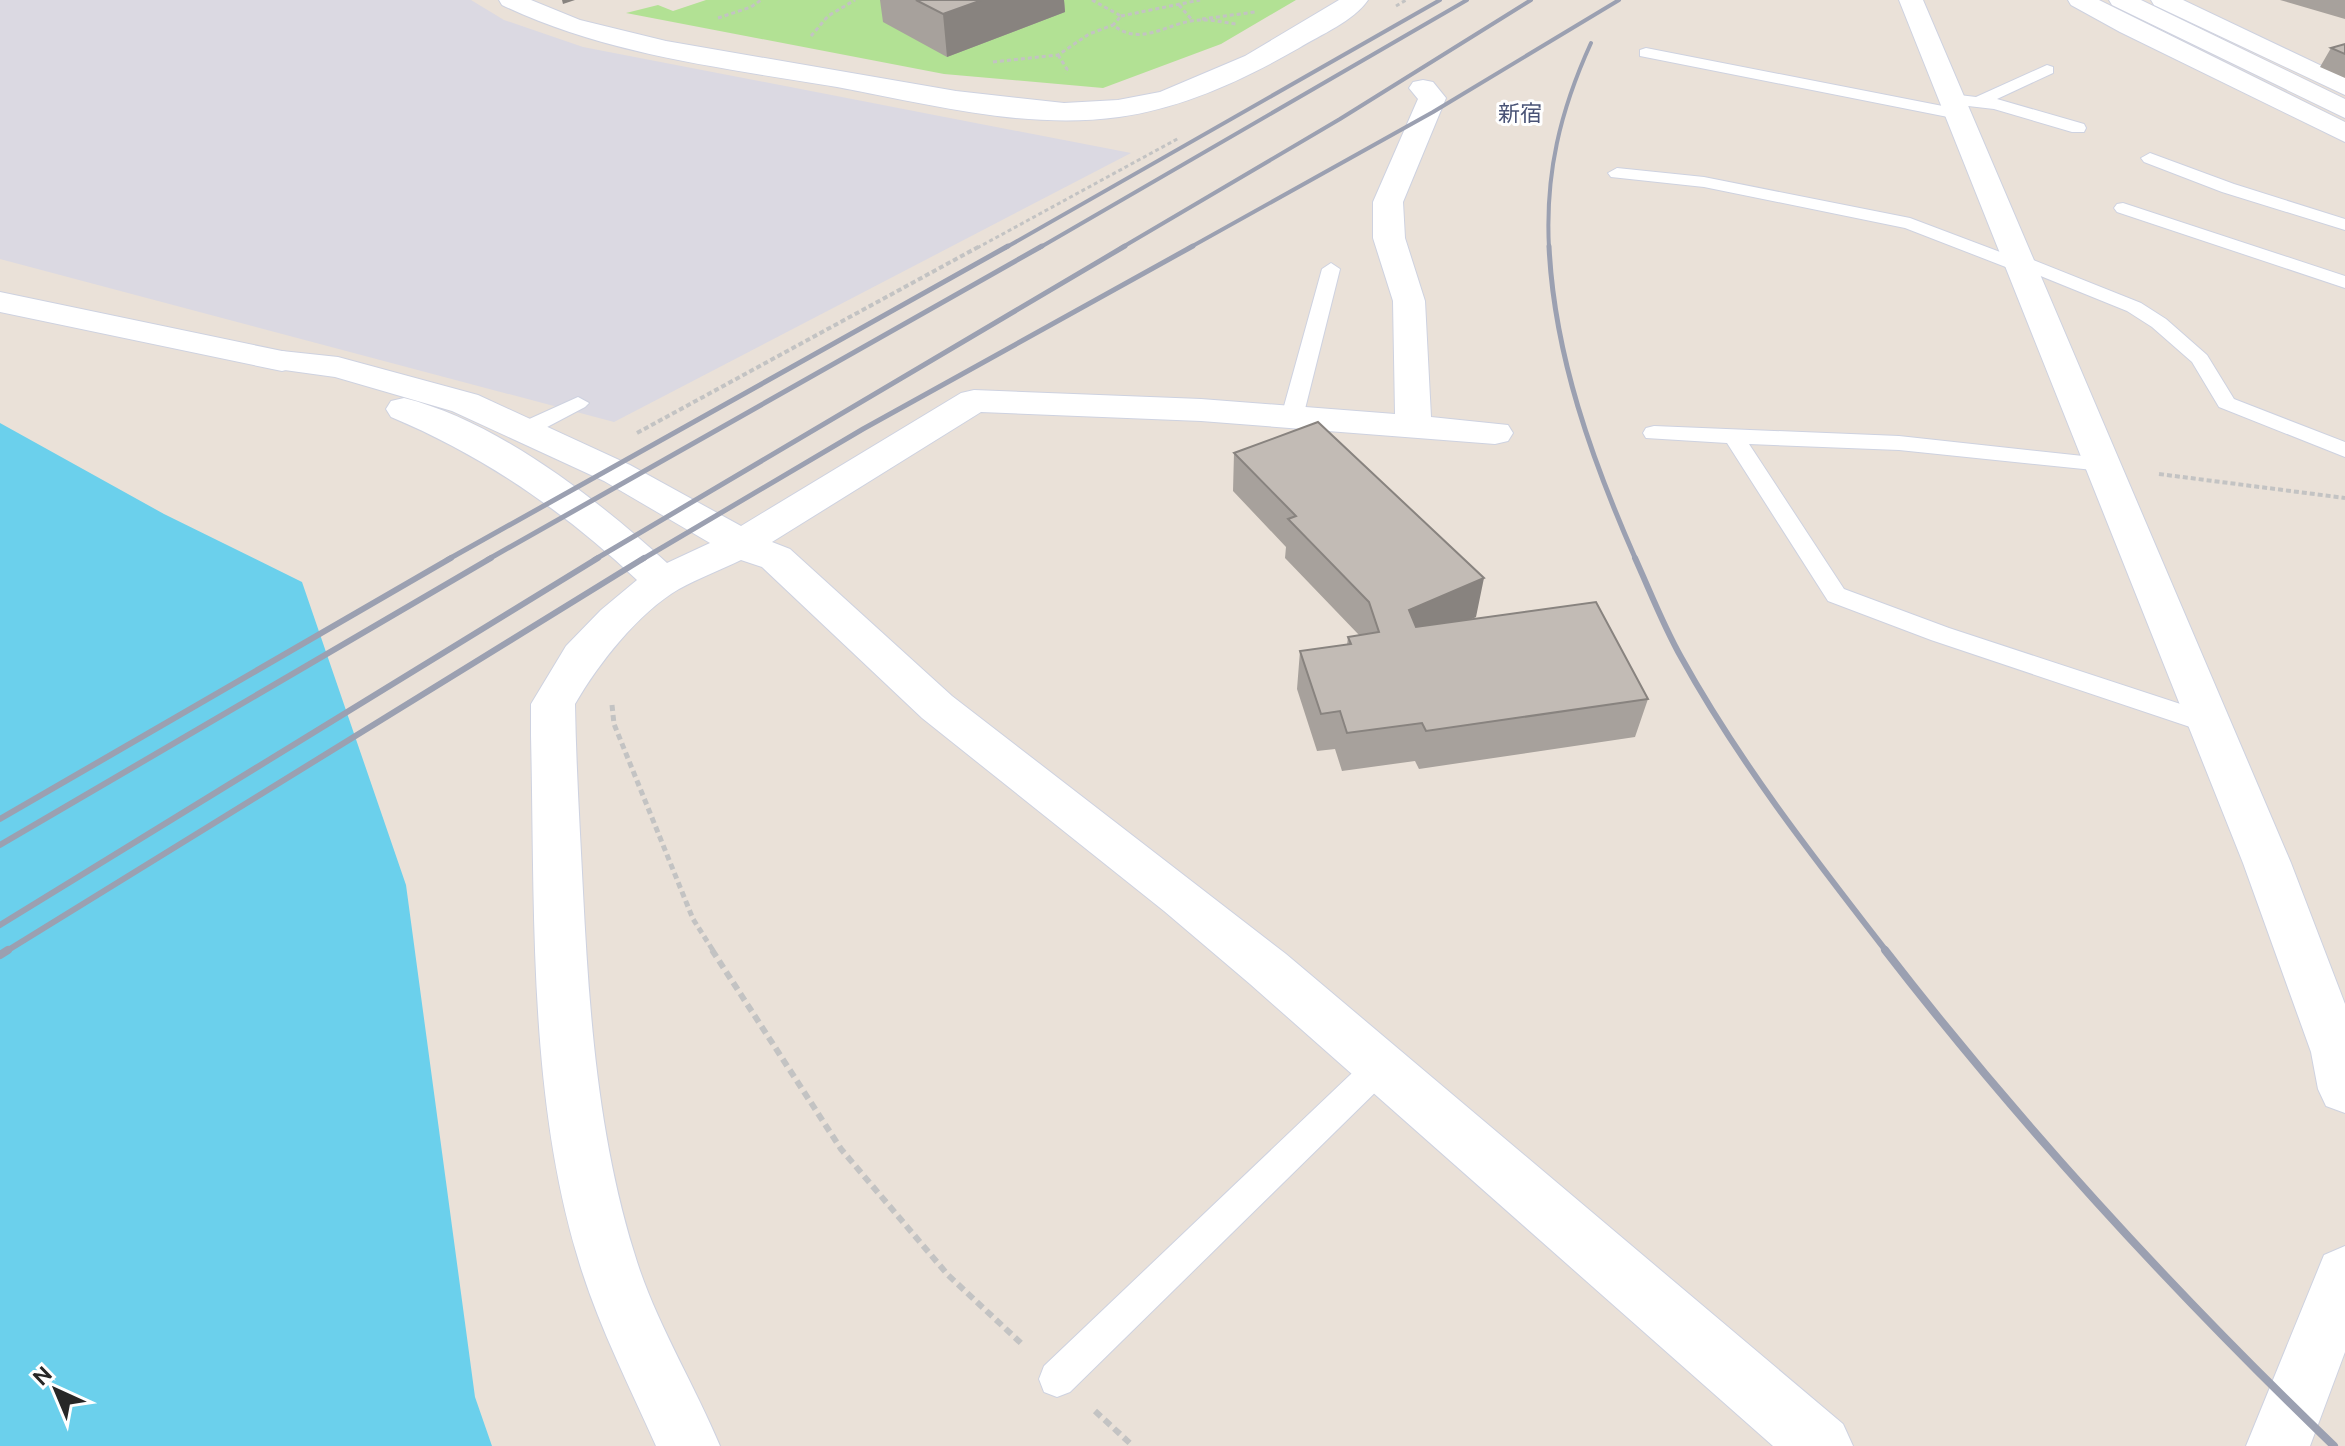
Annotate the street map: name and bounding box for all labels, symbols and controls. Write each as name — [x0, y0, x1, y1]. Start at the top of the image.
district label: 新宿 — [1498, 100, 1542, 125]
north arrow — [16, 1350, 96, 1430]
text: N — [27, 1361, 56, 1390]

